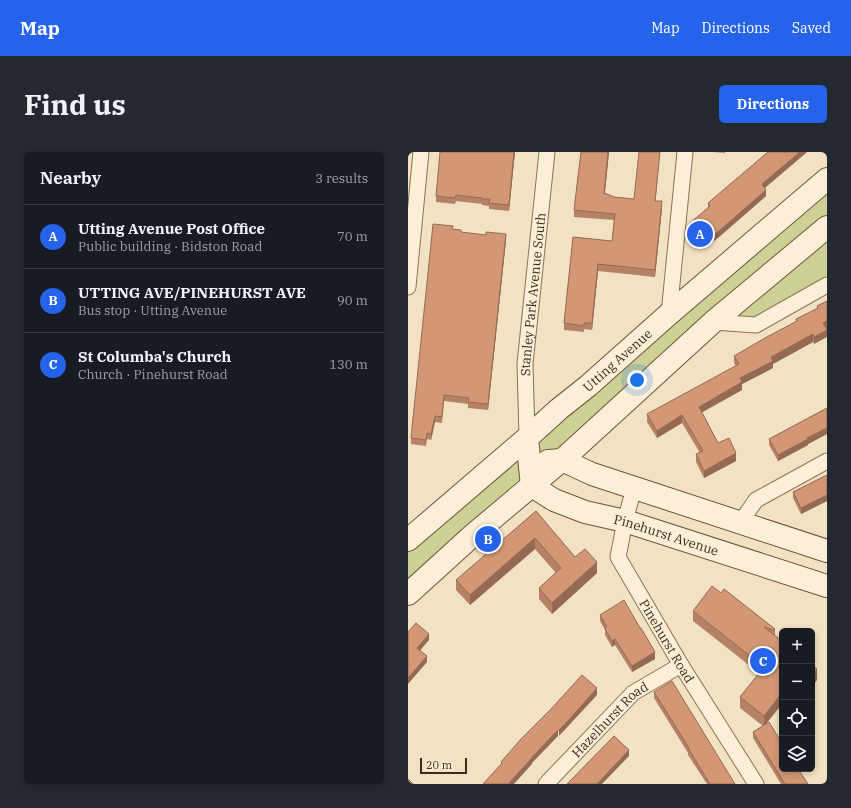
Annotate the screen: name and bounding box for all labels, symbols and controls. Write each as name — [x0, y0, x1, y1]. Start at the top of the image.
text: Map — [20, 16, 60, 40]
text: Map — [651, 19, 680, 37]
text: Directions — [702, 19, 770, 37]
text: Saved — [792, 19, 831, 37]
button: Directions — [719, 85, 827, 123]
text: Find us — [24, 86, 126, 123]
text: Nearby — [40, 167, 101, 189]
text: 3 results — [315, 170, 368, 187]
street label: Stanley Park Avenue South — [516, 212, 549, 376]
text: Utting Avenue Post Office — [78, 219, 265, 238]
pin: A — [687, 219, 713, 249]
text: A — [48, 228, 58, 245]
text: 70 m — [337, 228, 368, 245]
text: Public building · Bidston Road — [78, 238, 262, 255]
text: UTTING AVE/PINEHURST AVE — [78, 283, 306, 302]
text: B — [48, 292, 58, 309]
text: 90 m — [337, 292, 368, 309]
text: Bus stop · Utting Avenue — [78, 302, 227, 319]
street label: Utting Avenue — [579, 325, 655, 395]
text: St Columba's Church — [78, 347, 231, 366]
text: C — [49, 356, 57, 373]
text: 130 m — [329, 356, 368, 373]
text: Church · Pinehurst Road — [78, 366, 228, 383]
your location — [627, 370, 647, 390]
street label: Pinehurst Avenue — [612, 510, 721, 559]
pin: B — [475, 524, 501, 554]
street label: Pinehurst Road — [636, 596, 699, 686]
map controls — [779, 628, 815, 772]
button: + — [779, 628, 815, 664]
pin: C — [750, 646, 776, 676]
button: − — [779, 664, 815, 700]
street label: Hazelhurst Road — [568, 678, 651, 761]
button: locate — [779, 700, 815, 736]
button: layers — [779, 736, 815, 772]
scale bar — [420, 756, 467, 775]
text: 20 m — [426, 758, 452, 772]

